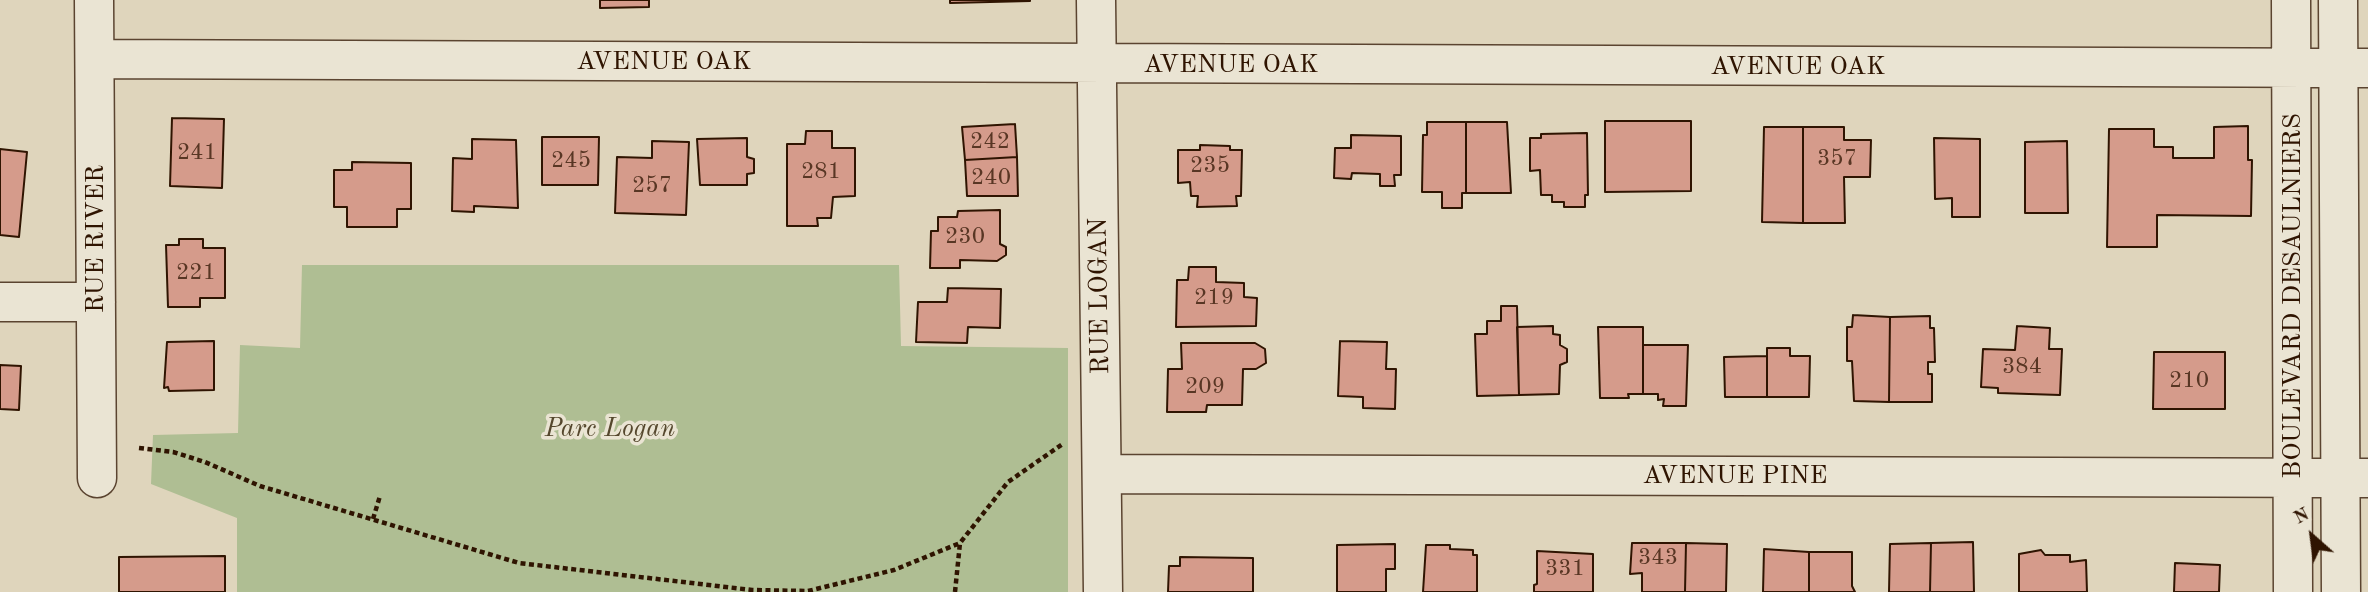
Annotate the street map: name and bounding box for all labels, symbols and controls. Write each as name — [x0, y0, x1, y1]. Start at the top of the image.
street label: AVENUE OAK — [576, 46, 752, 78]
street label: AVENUE OAK — [1143, 49, 1319, 81]
street label: AVENUE OAK — [1710, 51, 1886, 83]
street label: BOULEVARD DESAULNIERS — [2277, 113, 2309, 479]
house number: 242 — [970, 128, 1010, 156]
house number: 241 — [177, 139, 217, 167]
house number: 357 — [1817, 145, 1857, 173]
house number: 245 — [551, 147, 591, 175]
house number: 235 — [1190, 152, 1230, 180]
house number: 281 — [801, 158, 841, 186]
house number: 240 — [971, 164, 1011, 192]
street label: RUE RIVER — [80, 165, 112, 313]
house number: 257 — [632, 172, 672, 200]
street label: RUE LOGAN — [1083, 217, 1117, 375]
house number: 230 — [945, 223, 985, 251]
house number: 221 — [176, 259, 216, 287]
house number: 219 — [1194, 284, 1234, 312]
house number: 384 — [2002, 353, 2042, 381]
house number: 210 — [2169, 367, 2209, 395]
house number: 209 — [1185, 373, 1225, 401]
park label: Parc Logan — [545, 413, 675, 445]
street label: AVENUE PINE — [1642, 460, 1828, 492]
north arrow — [2277, 501, 2347, 571]
text: N — [2291, 505, 2313, 529]
house number: 343 — [1638, 544, 1678, 572]
house number: 331 — [1545, 555, 1585, 583]

